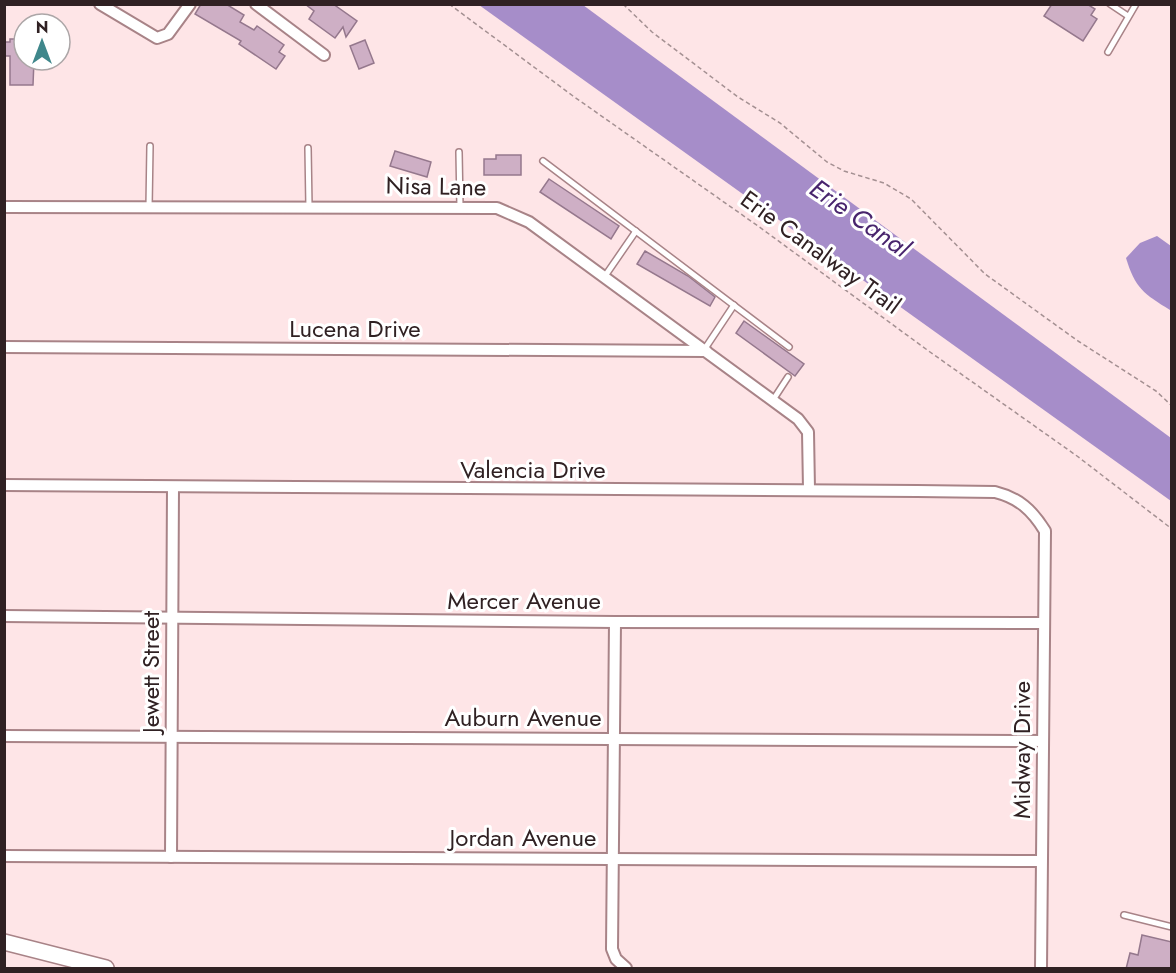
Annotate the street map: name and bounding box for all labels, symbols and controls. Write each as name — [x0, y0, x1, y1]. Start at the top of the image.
north arrow — [12, 12, 72, 72]
text: N — [36, 16, 48, 39]
street label: Nisa Lane — [385, 168, 487, 204]
water label: Erie Canal — [802, 169, 919, 267]
street label: Erie Canalway Trail — [733, 182, 909, 322]
street label: Lucena Drive — [289, 311, 421, 346]
street label: Valencia Drive — [460, 452, 606, 487]
street label: Mercer Avenue — [447, 583, 601, 618]
street label: Jewett Street — [133, 611, 168, 736]
street label: Midway Drive — [1004, 681, 1039, 819]
street label: Auburn Avenue — [444, 700, 602, 735]
street label: Jordan Avenue — [447, 820, 596, 855]

